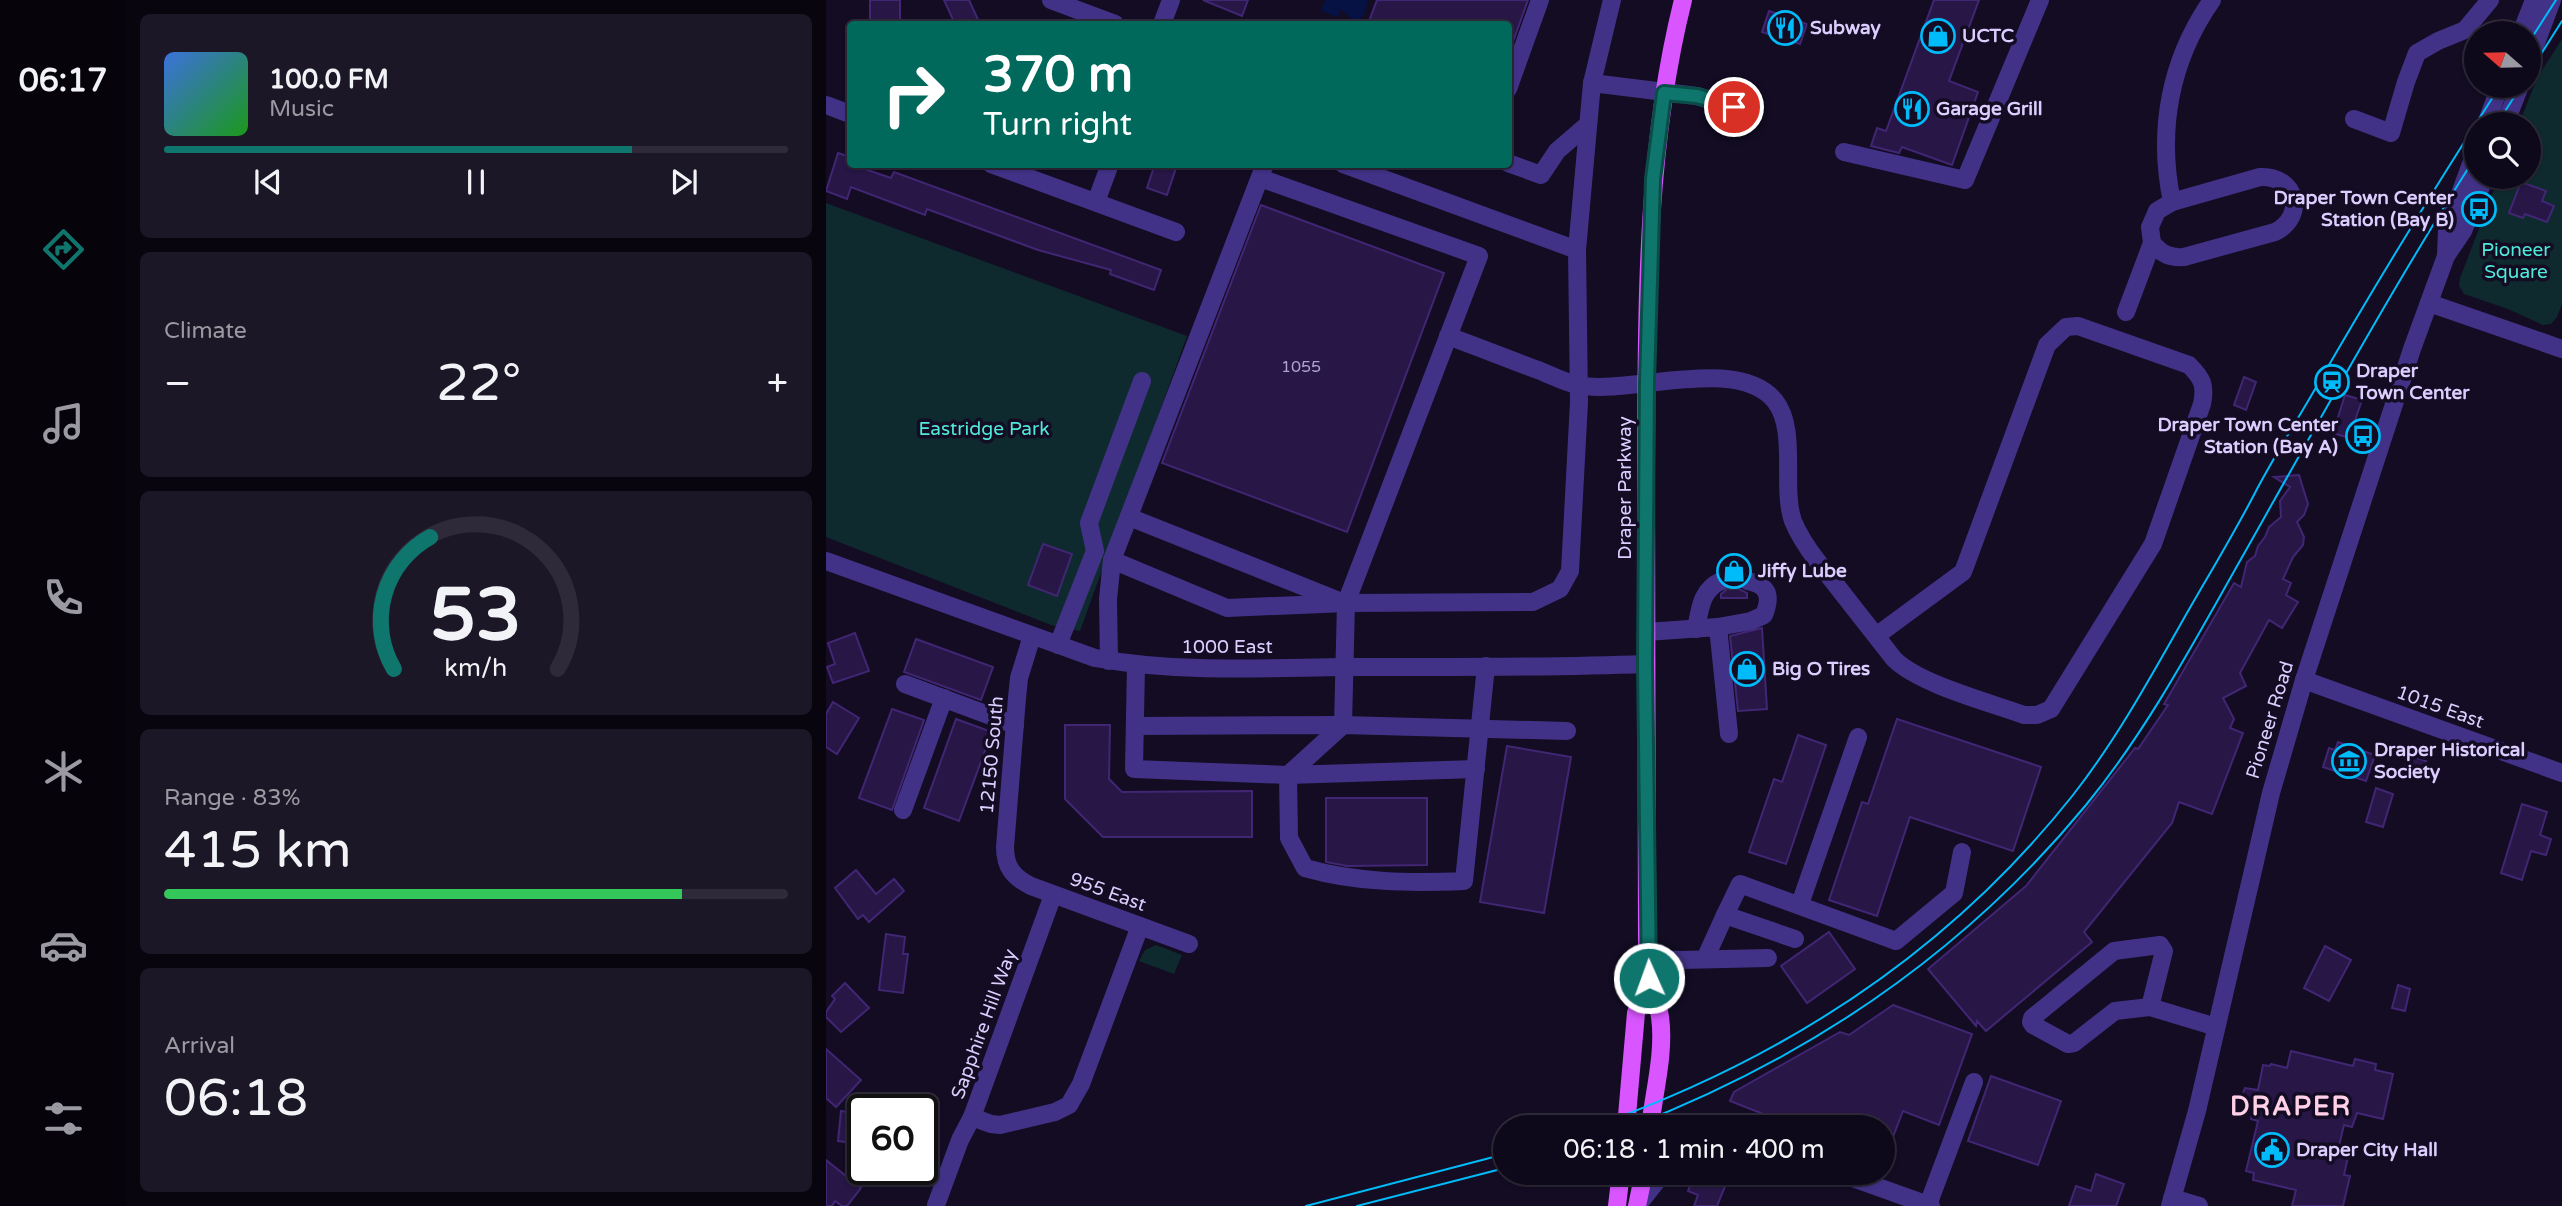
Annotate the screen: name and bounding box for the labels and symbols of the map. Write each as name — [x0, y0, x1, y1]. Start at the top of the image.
restaurant icon: Subway — [1766, 9, 1804, 47]
place label: Subway — [1810, 17, 1881, 40]
shop icon: UCTC — [1919, 17, 1957, 55]
north arrow — [2464, 21, 2541, 98]
place label: UCTC — [1962, 25, 2014, 47]
pin — [1704, 77, 1764, 137]
restaurant icon: Garage Grill — [1893, 90, 1931, 128]
place label: Garage Grill — [1936, 98, 2043, 121]
place label: Draper Town Center Station (Bay B) — [2273, 187, 2455, 232]
bus stop icon: Draper Town Center Station (Bay B) — [2460, 190, 2498, 228]
park label: Pioneer Square — [2481, 239, 2551, 283]
house number: 1055 — [1281, 357, 1321, 377]
place label: Draper Town Center — [2355, 360, 2470, 404]
station icon: Draper Town Center — [2313, 363, 2351, 401]
place label: Draper Town Center Station (Bay A) — [2157, 414, 2339, 459]
street label: Draper Parkway — [1614, 416, 1636, 560]
bus stop icon: Draper Town Center Station (Bay A) — [2344, 417, 2382, 455]
park label: Eastridge Park — [918, 418, 1050, 440]
shop icon: Jiffy Lube — [1715, 552, 1753, 590]
place label: Jiffy Lube — [1757, 560, 1847, 583]
street label: 1000 East — [1181, 636, 1273, 658]
shop icon: Big O Tires — [1728, 650, 1766, 688]
place label: Big O Tires — [1772, 658, 1870, 681]
street label: Pioneer Road — [2242, 658, 2298, 782]
street label: 1015 East — [2393, 681, 2487, 733]
street label: 12150 South — [976, 695, 1008, 815]
place label: Draper Historical Society — [2374, 739, 2525, 784]
museum icon: Draper Historical Society — [2330, 742, 2368, 780]
street label: 955 East — [1067, 868, 1149, 916]
position arrow — [1612, 941, 1686, 1015]
street label: Sapphire Hill Way — [947, 946, 1021, 1102]
district label: DRAPER — [2230, 1091, 2352, 1122]
speed limit sign: 60 — [847, 1094, 938, 1185]
public building icon: Draper City Hall — [2253, 1131, 2291, 1169]
place label: Draper City Hall — [2296, 1139, 2438, 1162]

